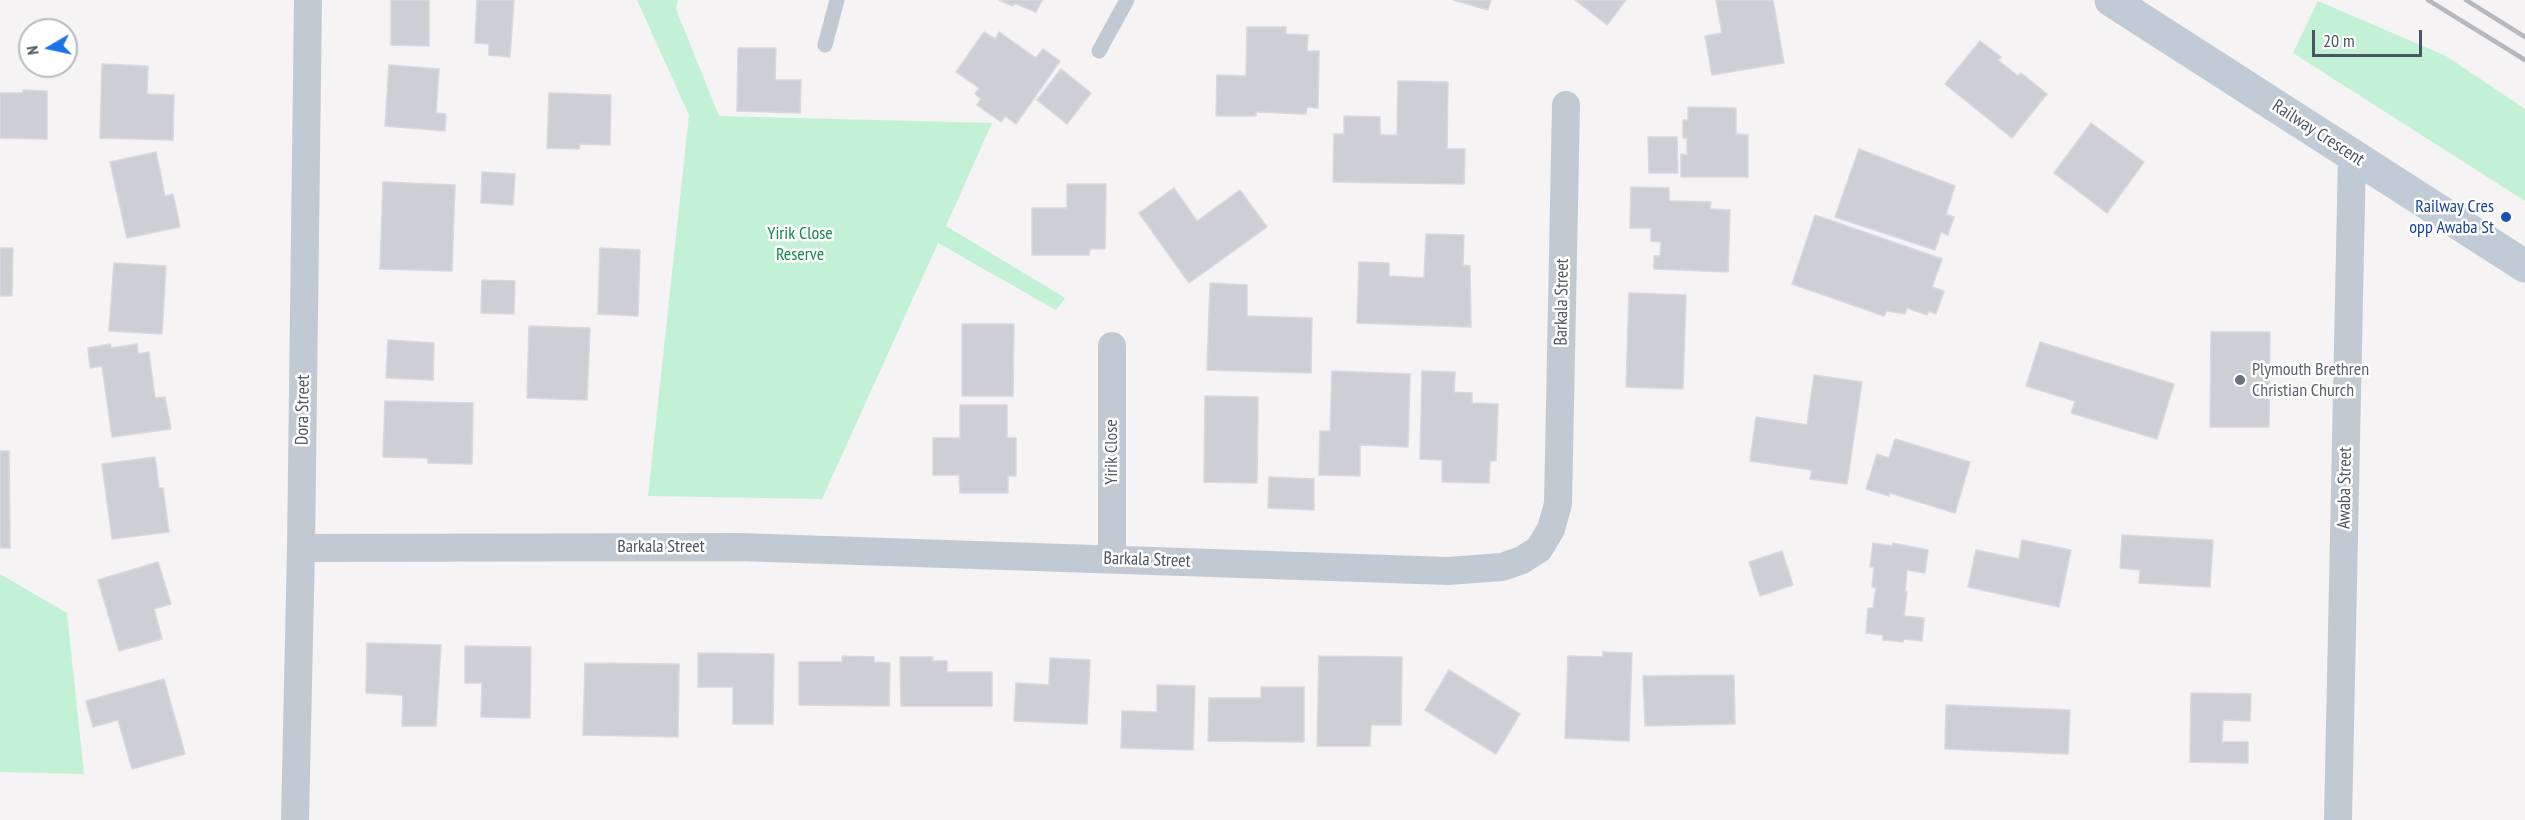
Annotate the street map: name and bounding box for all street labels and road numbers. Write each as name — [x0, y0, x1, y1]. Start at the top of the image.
street label: Railway Crescent — [2268, 95, 2368, 171]
street label: Barkala Street — [1550, 258, 1574, 346]
street label: Dora Street — [292, 375, 314, 445]
street label: Yirik Close — [1101, 419, 1123, 485]
street label: Awaba Street — [2333, 447, 2357, 529]
street label: Barkala Street — [617, 536, 705, 558]
street label: Barkala Street — [1103, 548, 1191, 572]

